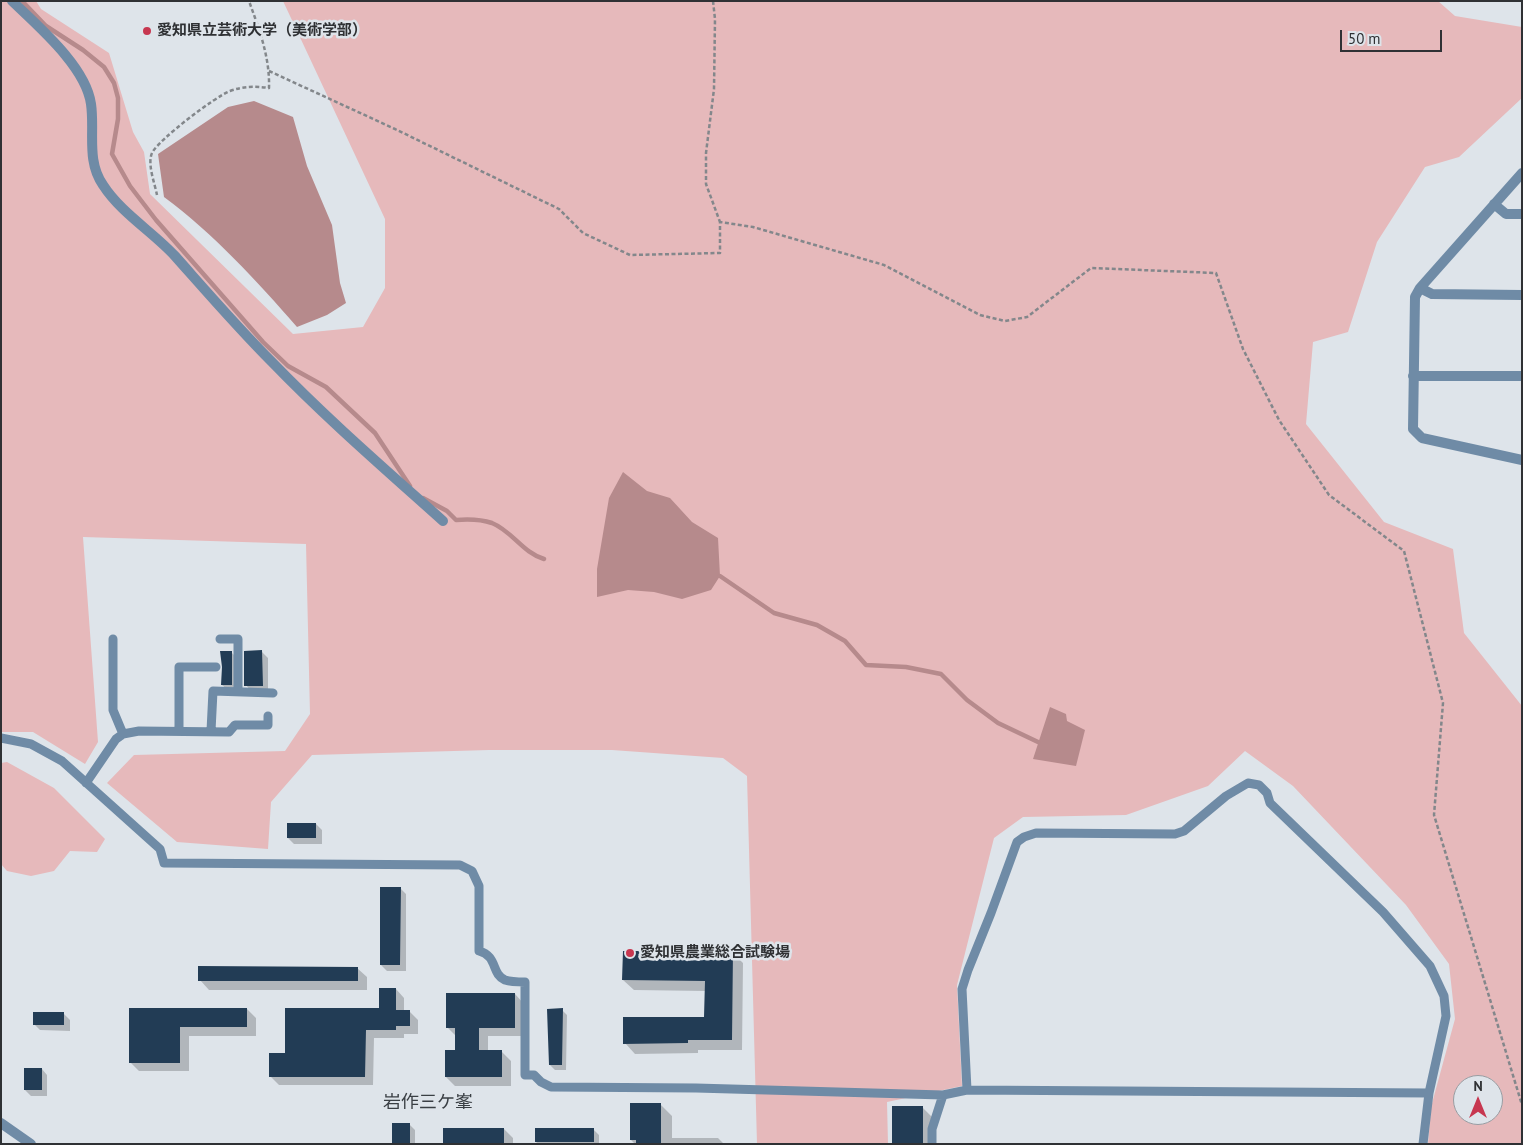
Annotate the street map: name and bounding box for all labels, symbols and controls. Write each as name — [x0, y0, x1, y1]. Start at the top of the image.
scale bar — [1343, 20, 1446, 52]
place label: 愛知県立芸術大学（美術学部） — [157, 22, 367, 40]
marker: 愛知県立芸術大学（美術学部） — [141, 25, 153, 37]
text: 50 m — [1348, 29, 1381, 48]
place label: 愛知県農業総合試験場 — [640, 944, 790, 962]
marker: 愛知県農業総合試験場 — [624, 947, 636, 959]
north arrow — [1453, 1075, 1503, 1125]
text: N — [1473, 1077, 1483, 1095]
district label: 岩作三ケ峯 — [383, 1092, 473, 1114]

